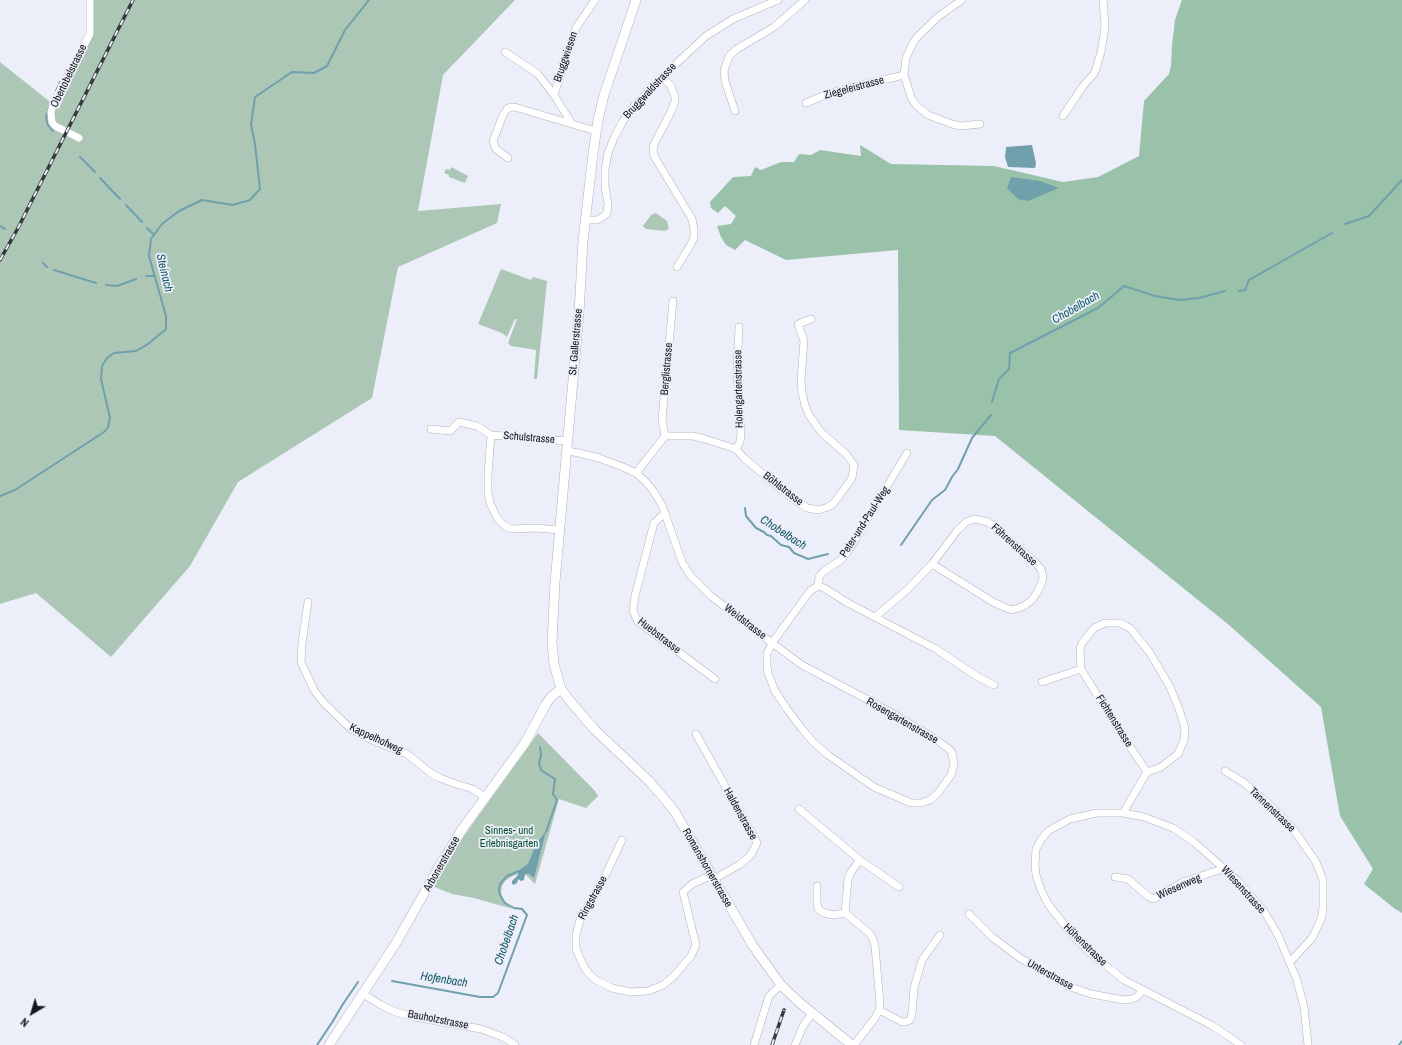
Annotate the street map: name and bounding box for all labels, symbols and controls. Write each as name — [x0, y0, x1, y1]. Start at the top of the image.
street label: Bruggwiesen — [551, 30, 581, 84]
street label: Obertobelstrasse — [48, 42, 90, 110]
street label: Bruggwaldstrasse — [621, 60, 679, 122]
street label: Ziegeleistrasse — [823, 74, 885, 102]
water label: Steinach — [153, 252, 175, 294]
water label: Chobelbach — [1050, 289, 1102, 327]
street label: St. Gallerstrasse — [567, 308, 585, 376]
street label: Berglistrasse — [658, 342, 676, 396]
street label: Holengartenstrasse — [732, 350, 746, 428]
street label: Schulstrasse — [503, 429, 555, 447]
street label: Böhlstrasse — [760, 469, 806, 509]
street label: Peter-und-Paul-Weg — [837, 484, 893, 560]
water label: Chobelbach — [757, 513, 809, 553]
street label: Föhrenstrasse — [988, 521, 1040, 569]
street label: Weidstrasse — [721, 601, 769, 643]
street label: Huebstrasse — [635, 615, 683, 657]
street label: Fichtenstrasse — [1093, 692, 1135, 750]
street label: Rosengartenstrasse — [864, 695, 940, 747]
street label: Kappelhofweg — [347, 721, 405, 757]
street label: Tannenstrasse — [1246, 785, 1298, 835]
street label: Haldenstrasse — [720, 786, 760, 842]
park label: Sinnes- und Erlebnisgarten — [480, 824, 538, 850]
street label: Romanshornerstrasse — [679, 826, 735, 910]
street label: Arbonerstrasse — [421, 834, 463, 894]
street label: Wiesenstrasse — [1218, 863, 1268, 917]
street label: Wiesenweg — [1155, 871, 1203, 903]
street label: Ringstrasse — [576, 874, 610, 922]
water label: Chobelbach — [492, 913, 522, 967]
street label: Höhenstrasse — [1060, 921, 1110, 969]
street label: Unterstrasse — [1024, 957, 1076, 993]
water label: Hofenbach — [419, 969, 469, 991]
north arrow — [12, 993, 52, 1033]
street label: Bauholzstrasse — [406, 1008, 470, 1032]
text: N — [18, 1015, 31, 1030]

